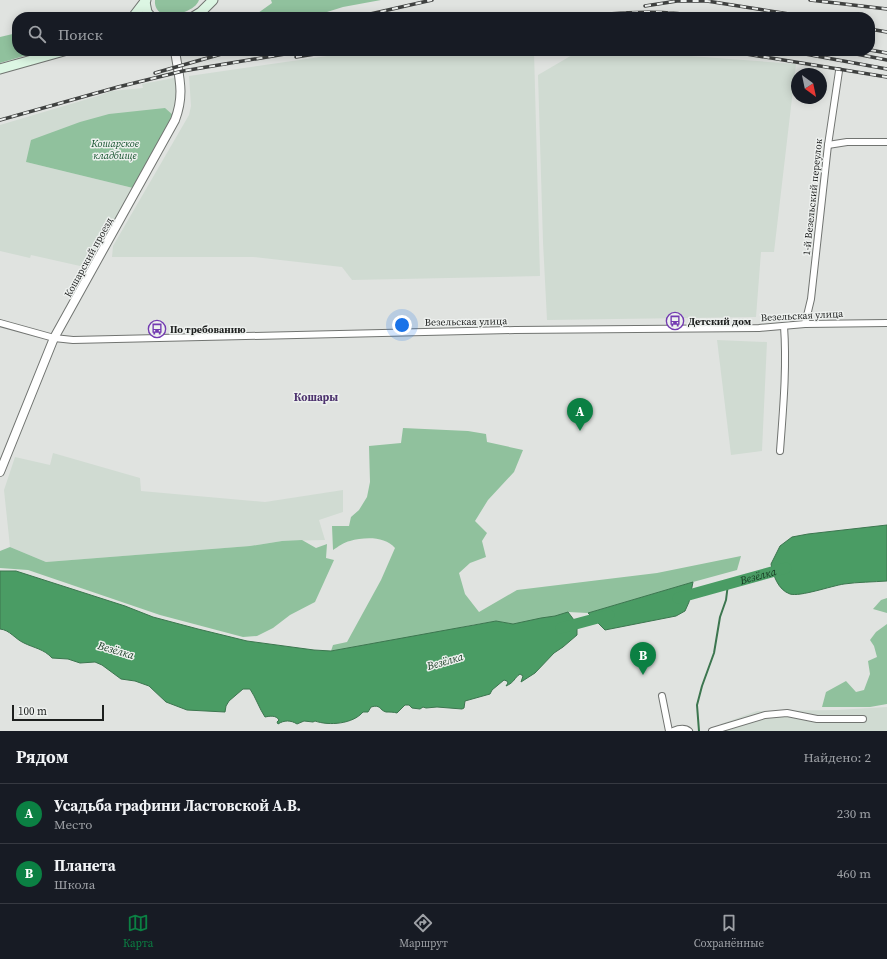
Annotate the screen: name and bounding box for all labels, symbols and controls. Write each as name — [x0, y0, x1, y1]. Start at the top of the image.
search box — [12, 12, 875, 56]
icon: search — [26, 23, 48, 45]
text: Поиск — [58, 24, 103, 45]
north arrow — [791, 68, 827, 104]
park label: Кошарское кладбище — [90, 137, 139, 162]
street label: 1-й Везельский переулок — [800, 138, 825, 256]
street label: Кошарский проезд — [61, 215, 116, 299]
street label: Везельская улица — [760, 307, 844, 324]
bus stop icon: Детский дом — [665, 311, 685, 331]
street label: Везельская улица — [425, 314, 508, 329]
your location — [392, 315, 412, 335]
place label: Детский дом — [688, 315, 752, 328]
bus stop icon: По требованию — [147, 319, 167, 339]
place label: По требованию — [170, 323, 245, 336]
district label: Кошары — [294, 390, 338, 405]
pin: A — [567, 398, 593, 431]
water label: Везёлка — [737, 564, 778, 589]
water label: Везёлка — [95, 638, 136, 663]
pin: B — [630, 642, 656, 675]
water label: Везёлка — [424, 649, 465, 674]
scale bar — [12, 703, 104, 722]
text: 100 m — [18, 704, 47, 719]
text: Рядом — [16, 745, 68, 769]
text: Найдено: 2 — [804, 749, 871, 766]
text: Усадьба графини Ластовской А.В. — [54, 795, 301, 816]
text: A — [25, 805, 33, 822]
text: 230 m — [837, 805, 871, 822]
text: Место — [54, 816, 92, 833]
text: Планета — [54, 855, 116, 876]
text: B — [25, 865, 33, 882]
text: 460 m — [837, 865, 871, 882]
text: Школа — [54, 876, 95, 893]
tab: Карта — [123, 912, 153, 951]
tab: Маршрут — [399, 912, 448, 951]
tab: Сохранённые — [694, 912, 764, 951]

